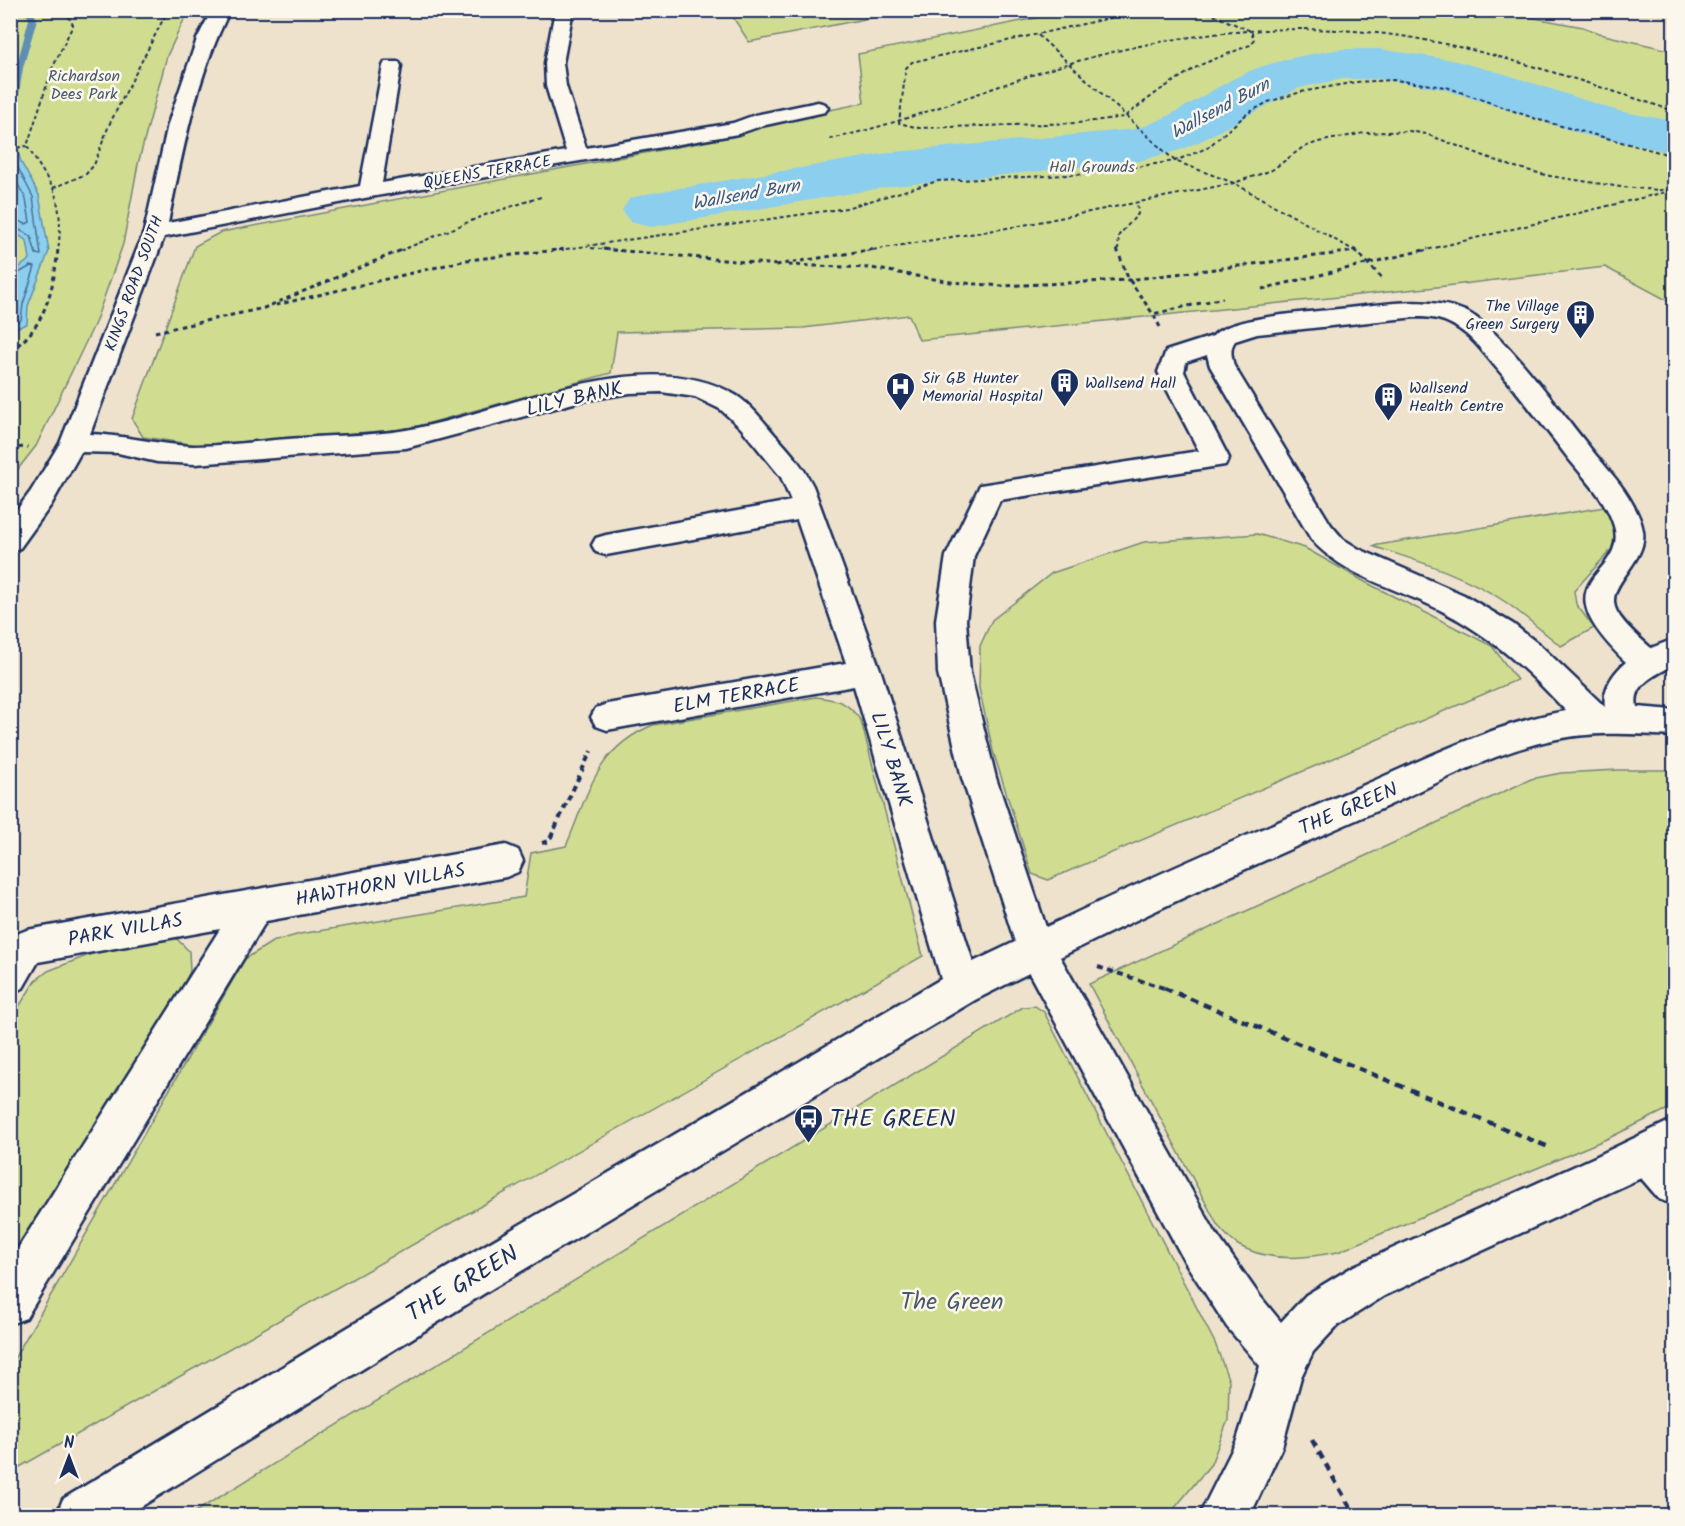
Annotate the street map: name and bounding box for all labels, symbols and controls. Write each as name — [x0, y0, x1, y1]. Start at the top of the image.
park label: Richardson Dees Park — [48, 64, 120, 107]
water label: Wallsend Burn — [1166, 70, 1277, 148]
street label: QUEENS TERRACE — [421, 149, 554, 196]
park label: Hall Grounds — [1049, 155, 1135, 180]
water label: Wallsend Burn — [690, 172, 804, 219]
street label: KINGS ROAD SOUTH — [98, 212, 171, 355]
place label: The Village Green Surgery — [1465, 294, 1559, 337]
building icon: The Village Green Surgery — [1564, 298, 1596, 340]
place label: Sir GB Hunter Memorial Hospital — [922, 366, 1043, 409]
building icon: Wallsend Hall — [1048, 366, 1080, 408]
hospital icon: Sir GB Hunter Memorial Hospital — [885, 370, 917, 412]
place label: Wallsend Hall — [1085, 371, 1176, 396]
street label: LILY BANK — [523, 373, 626, 427]
place label: Wallsend Health Centre — [1409, 376, 1504, 419]
building icon: Wallsend Health Centre — [1372, 380, 1404, 422]
street label: ELM TERRACE — [671, 670, 803, 724]
street label: LILY BANK — [860, 708, 920, 811]
street label: THE GREEN — [1294, 775, 1403, 845]
street label: HAWTHORN VILLAS — [293, 855, 468, 917]
street label: PARK VILLAS — [65, 905, 186, 957]
place label: THE GREEN — [830, 1100, 956, 1139]
bus stop icon: THE GREEN — [793, 1102, 825, 1144]
street label: THE GREEN — [399, 1235, 527, 1333]
park label: The Green — [900, 1283, 1004, 1322]
north arrow — [39, 1427, 99, 1487]
text: N — [64, 1431, 74, 1456]

